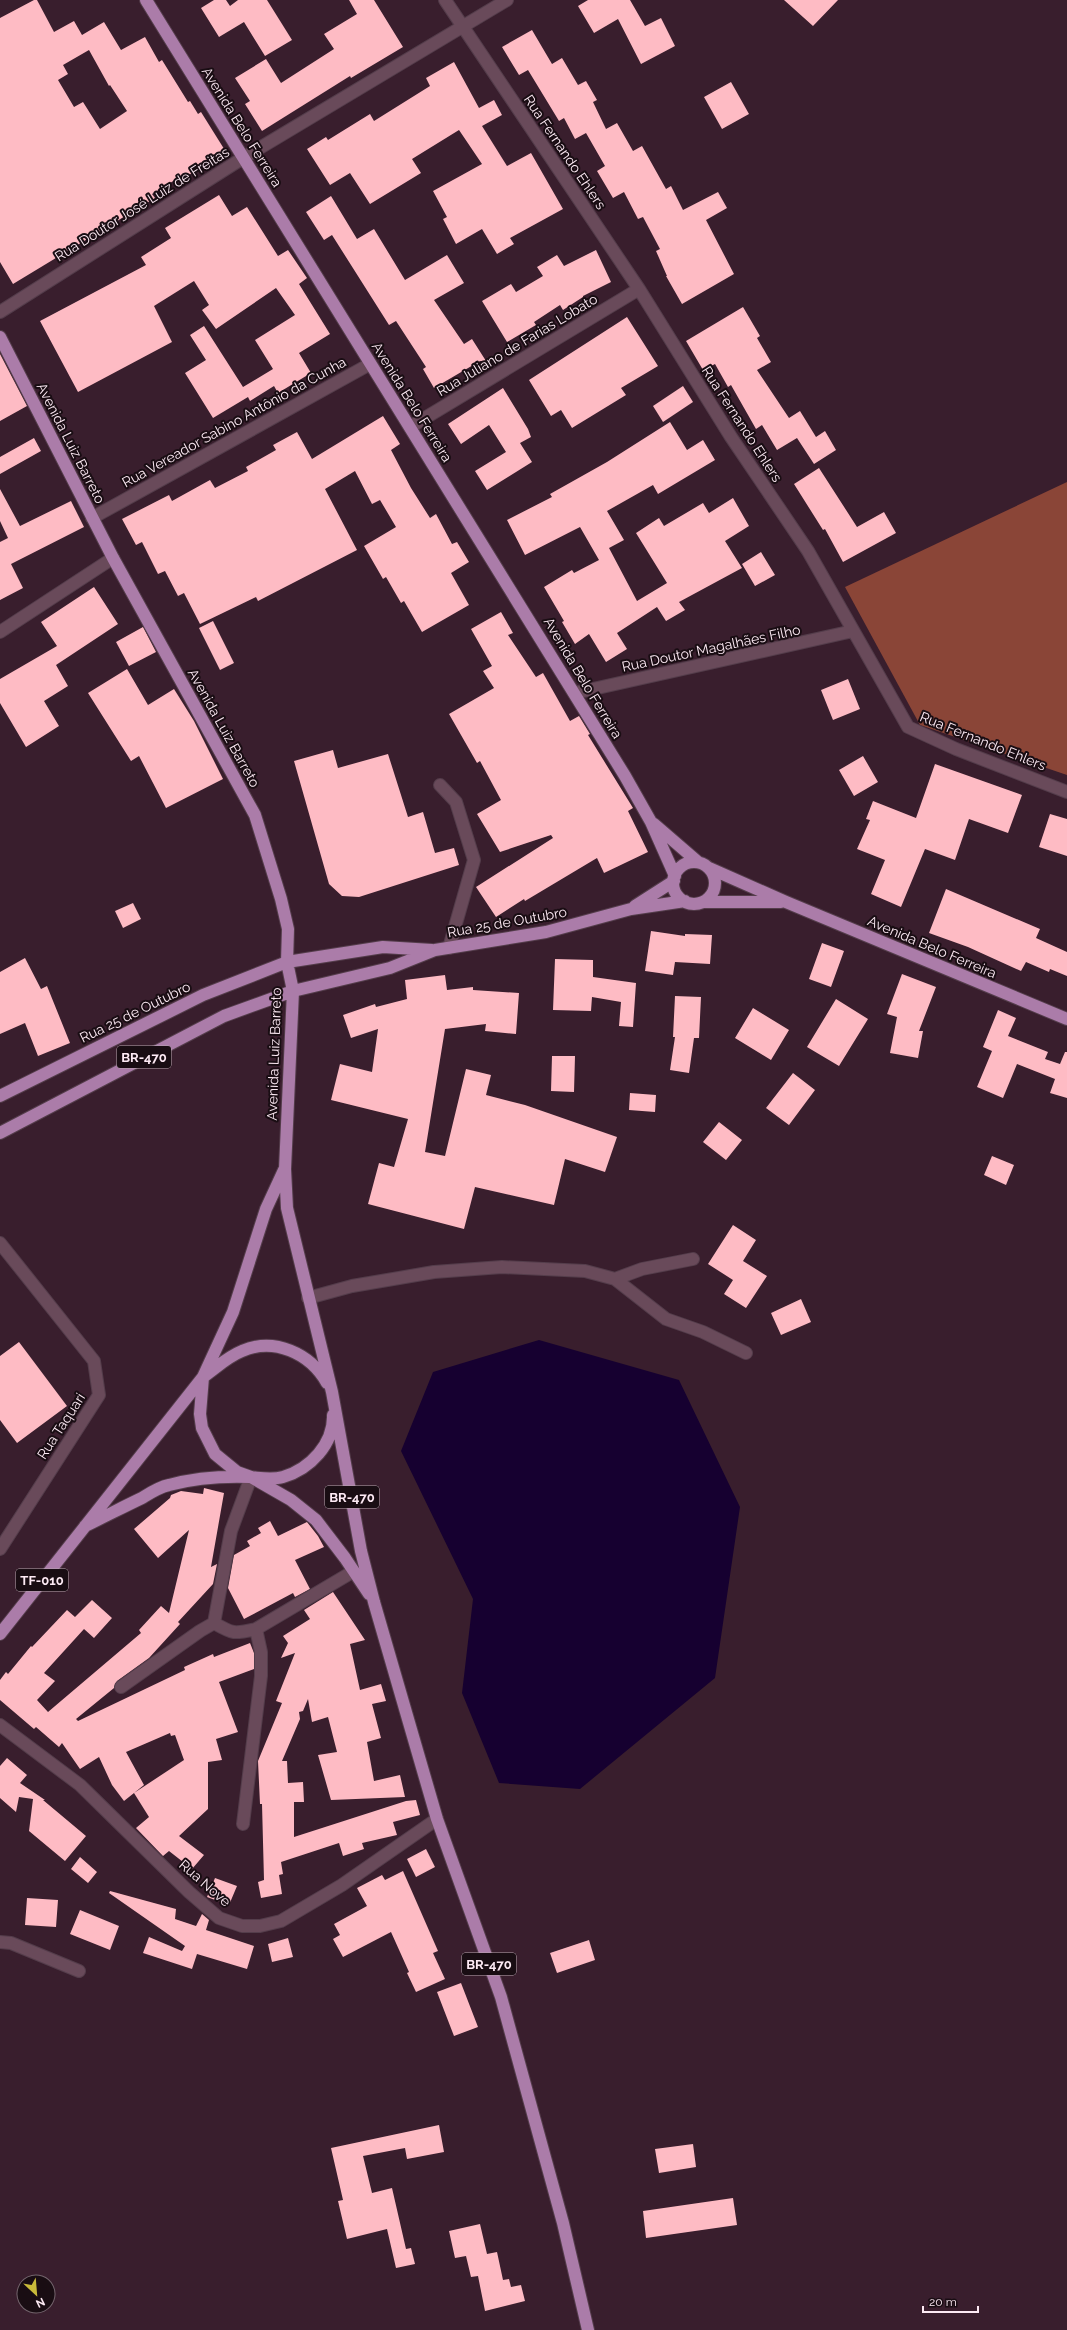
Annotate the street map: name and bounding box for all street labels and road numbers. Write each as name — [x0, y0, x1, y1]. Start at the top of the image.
street label: Avenida Belo Ferreira — [199, 64, 285, 190]
street label: Rua Fernando Ehlers — [521, 92, 609, 212]
street label: Rua Doutor José Luiz de Freitas — [52, 143, 232, 264]
street label: Rua Juliano de Farias Lobato — [434, 291, 600, 399]
street label: Avenida Belo Ferreira — [369, 339, 455, 465]
street label: Rua Vereador Sabino Antônio da Cunha — [119, 354, 349, 490]
street label: Rua Fernando Ehlers — [699, 363, 785, 485]
street label: Avenida Luiz Barreto — [34, 380, 108, 506]
street label: Avenida Belo Ferreira — [541, 615, 625, 741]
street label: Rua Doutor Magalhães Filho — [620, 621, 802, 675]
street label: Avenida Luiz Barreto — [185, 666, 263, 790]
street label: Rua Fernando Ehlers — [918, 708, 1049, 774]
street label: Rua 25 de Outubro — [446, 904, 568, 940]
street label: Avenida Belo Ferreira — [865, 913, 999, 981]
street label: Rua 25 de Outubro — [77, 978, 193, 1046]
street label: Avenida Luiz Barreto — [264, 987, 284, 1121]
road number: BR-470 — [117, 1046, 171, 1068]
street label: Rua Taquari — [34, 1390, 88, 1462]
road number: BR-470 — [325, 1486, 379, 1508]
road number: TF-010 — [16, 1569, 68, 1591]
street label: Rua Nove — [176, 1856, 234, 1910]
road number: BR-470 — [462, 1953, 516, 1975]

